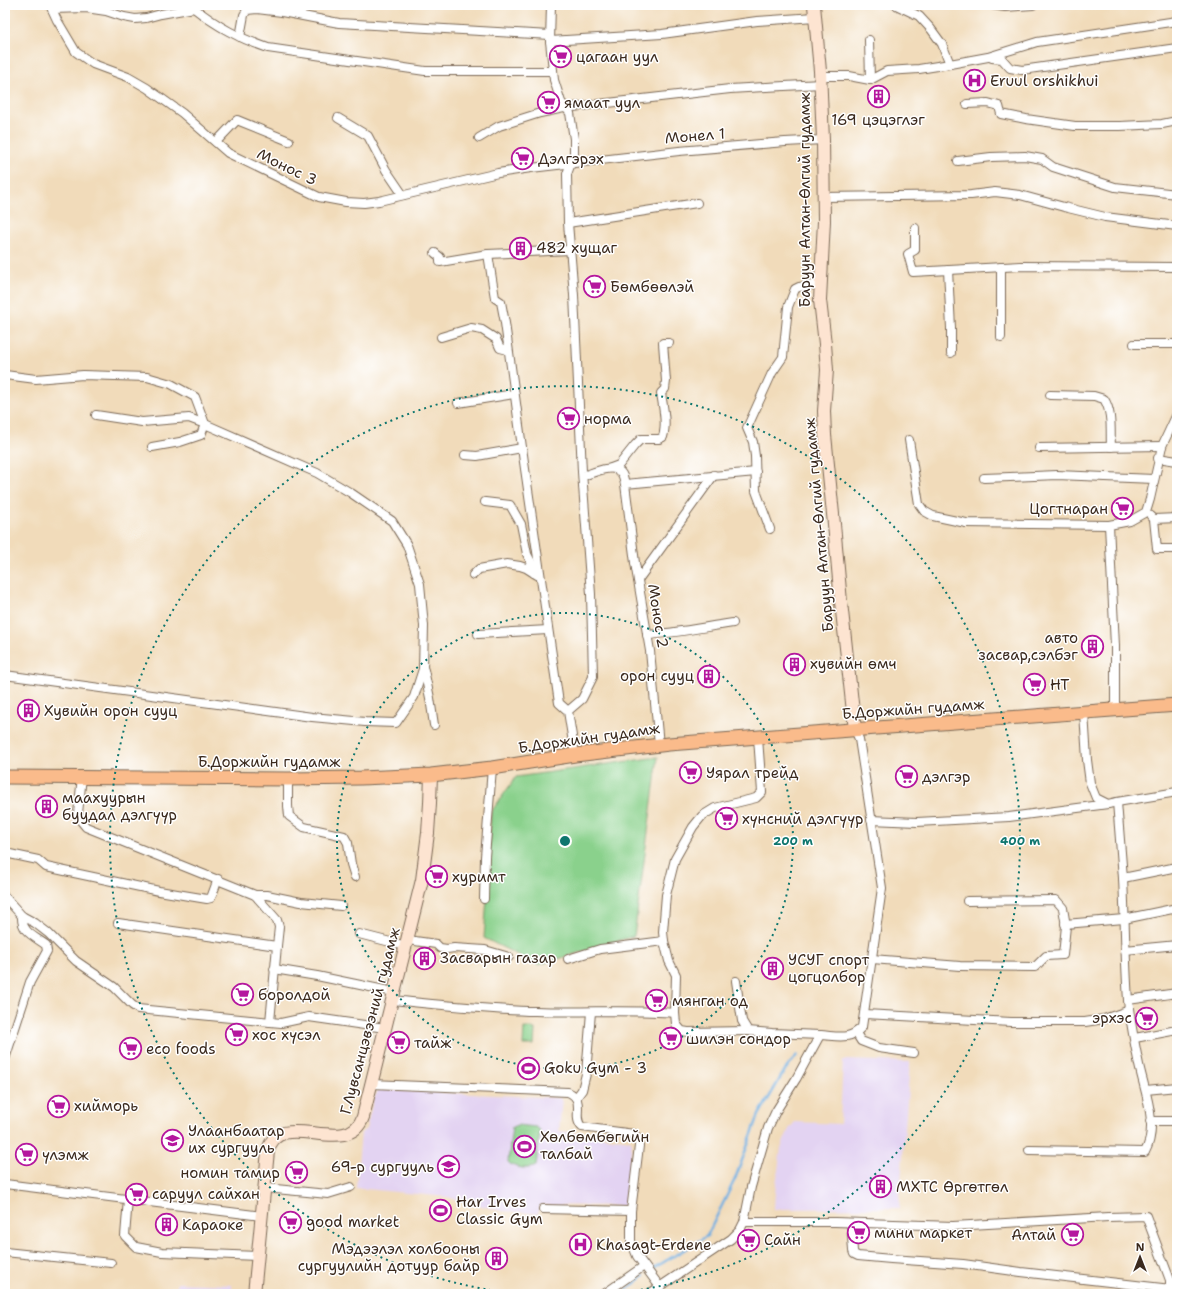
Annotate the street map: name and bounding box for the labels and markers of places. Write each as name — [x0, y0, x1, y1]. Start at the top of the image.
supermarket icon: цагаан уул — [547, 44, 573, 70]
place label: цагаан уул — [576, 47, 659, 67]
hospital icon: Eruul orshikhui — [961, 68, 987, 94]
place label: Eruul orshikhui — [990, 71, 1099, 91]
building icon: 169 цэцэглэг — [865, 84, 891, 110]
supermarket icon: ямаат уул — [536, 90, 562, 116]
place label: ямаат уул — [564, 93, 641, 113]
place label: 169 цэцэглэг — [831, 110, 925, 130]
supermarket icon: Дэлгэрэх — [510, 146, 536, 172]
place label: Дэлгэрэх — [538, 149, 604, 169]
building icon: 482 хущаг — [508, 235, 534, 261]
place label: 482 хущаг — [536, 238, 617, 258]
supermarket icon: Бөмбөөлэй — [582, 274, 608, 300]
place label: Бөмбөөлэй — [610, 277, 694, 297]
supermarket icon: норма — [556, 406, 582, 432]
place label: норма — [584, 409, 632, 429]
supermarket icon: Цогтнаран — [1110, 496, 1136, 522]
place label: Цогтнаран — [1029, 499, 1108, 519]
place label: авто засвар,сэлбэг — [978, 628, 1078, 665]
building icon: авто засвар,сэлбэг — [1080, 634, 1106, 660]
building icon: хувийн өмч — [782, 651, 808, 677]
place label: хувийн өмч — [810, 654, 897, 674]
building icon: орон сууц — [696, 663, 722, 689]
place label: орон сууц — [620, 666, 694, 686]
supermarket icon: HT — [1022, 672, 1048, 698]
place label: HT — [1050, 675, 1070, 695]
building icon: Хувийн орон сууц — [16, 698, 42, 724]
place label: Хувийн орон сууц — [44, 701, 177, 721]
supermarket icon: Уярал трейд — [677, 760, 703, 786]
place label: Уярал трейд — [706, 763, 799, 783]
supermarket icon: дэлгэр — [894, 764, 920, 790]
place label: дэлгэр — [922, 767, 970, 787]
place label: маахуурын буудал дэлгүүр — [62, 788, 177, 825]
building icon: маахуурын буудал дэлгүүр — [34, 794, 60, 820]
supermarket icon: хүнсний дэлгүүр — [713, 806, 739, 832]
place label: хүнсний дэлгүүр — [742, 809, 864, 829]
centre of rings — [558, 834, 572, 848]
supermarket icon: хуримт — [423, 864, 449, 890]
place label: хуримт — [452, 867, 506, 887]
building icon: Засварын газар — [412, 945, 438, 971]
place label: Засварын газар — [440, 948, 556, 968]
place label: УСУГ спорт цогцолбор — [788, 950, 870, 987]
building icon: УСУГ спорт цогцолбор — [759, 956, 785, 982]
supermarket icon: боролдой — [230, 982, 256, 1008]
place label: боролдой — [258, 985, 330, 1005]
supermarket icon: мянган од — [643, 988, 669, 1014]
place label: мянган од — [672, 991, 748, 1011]
supermarket icon: эрхэс — [1134, 1005, 1160, 1031]
place label: эрхэс — [1092, 1008, 1132, 1028]
supermarket icon: хос хүсэл — [224, 1022, 250, 1048]
place label: хос хүсэл — [252, 1025, 321, 1045]
supermarket icon: шилэн сондор — [657, 1026, 683, 1052]
place label: шилэн сондор — [686, 1029, 791, 1049]
supermarket icon: тайж — [385, 1030, 411, 1056]
place label: тайж — [414, 1033, 452, 1053]
supermarket icon: eco foods — [118, 1036, 144, 1062]
place label: eco foods — [146, 1039, 216, 1059]
sports icon: Goku Gym - 3 — [516, 1055, 542, 1081]
place label: Goku Gym - 3 — [544, 1058, 647, 1078]
supermarket icon: хийморь — [45, 1093, 71, 1119]
place label: хийморь — [74, 1096, 139, 1116]
place label: Улаанбаатар их сургууль — [188, 1121, 284, 1158]
school or university icon: Улаанбаатар их сургууль — [160, 1127, 186, 1153]
place label: Хөлбөмбөгийн талбай — [540, 1127, 649, 1164]
sports icon: Хөлбөмбөгийн талбай — [511, 1133, 537, 1159]
supermarket icon: үлэмж — [14, 1142, 40, 1168]
place label: үлэмж — [42, 1145, 89, 1165]
school or university icon: 69-р сургууль — [436, 1154, 462, 1180]
place label: 69-р сургууль — [331, 1157, 434, 1177]
supermarket icon: номин тамир — [283, 1160, 309, 1186]
place label: номин тамир — [181, 1163, 280, 1183]
building icon: МХТС Өргөтгөл — [868, 1174, 894, 1200]
place label: МХТС Өргөтгөл — [896, 1177, 1009, 1197]
supermarket icon: саруул сайхан — [123, 1181, 149, 1207]
place label: саруул сайхан — [152, 1184, 260, 1204]
place label: Har Irves Classic Gym — [456, 1192, 543, 1229]
sports icon: Har Irves Classic Gym — [428, 1198, 454, 1224]
supermarket icon: good market — [278, 1209, 304, 1235]
building icon: Караоке — [154, 1212, 180, 1238]
place label: good market — [306, 1212, 399, 1232]
place label: Караоке — [182, 1215, 244, 1235]
supermarket icon: мини маркет — [845, 1220, 871, 1246]
supermarket icon: Алтай — [1059, 1222, 1085, 1248]
place label: мини маркет — [874, 1223, 972, 1243]
place label: Алтай — [1011, 1225, 1056, 1245]
supermarket icon: Сайн — [735, 1227, 761, 1253]
place label: Сайн — [764, 1230, 801, 1250]
hospital icon: Khasagt-Erdene — [568, 1232, 594, 1258]
place label: Khasagt-Erdene — [596, 1235, 712, 1255]
place label: Мэдээлэл холбооны сургуулийн дотуур байр — [298, 1239, 480, 1276]
building icon: Мэдээлэл холбооны сургуулийн дотуур байр — [483, 1245, 509, 1271]

